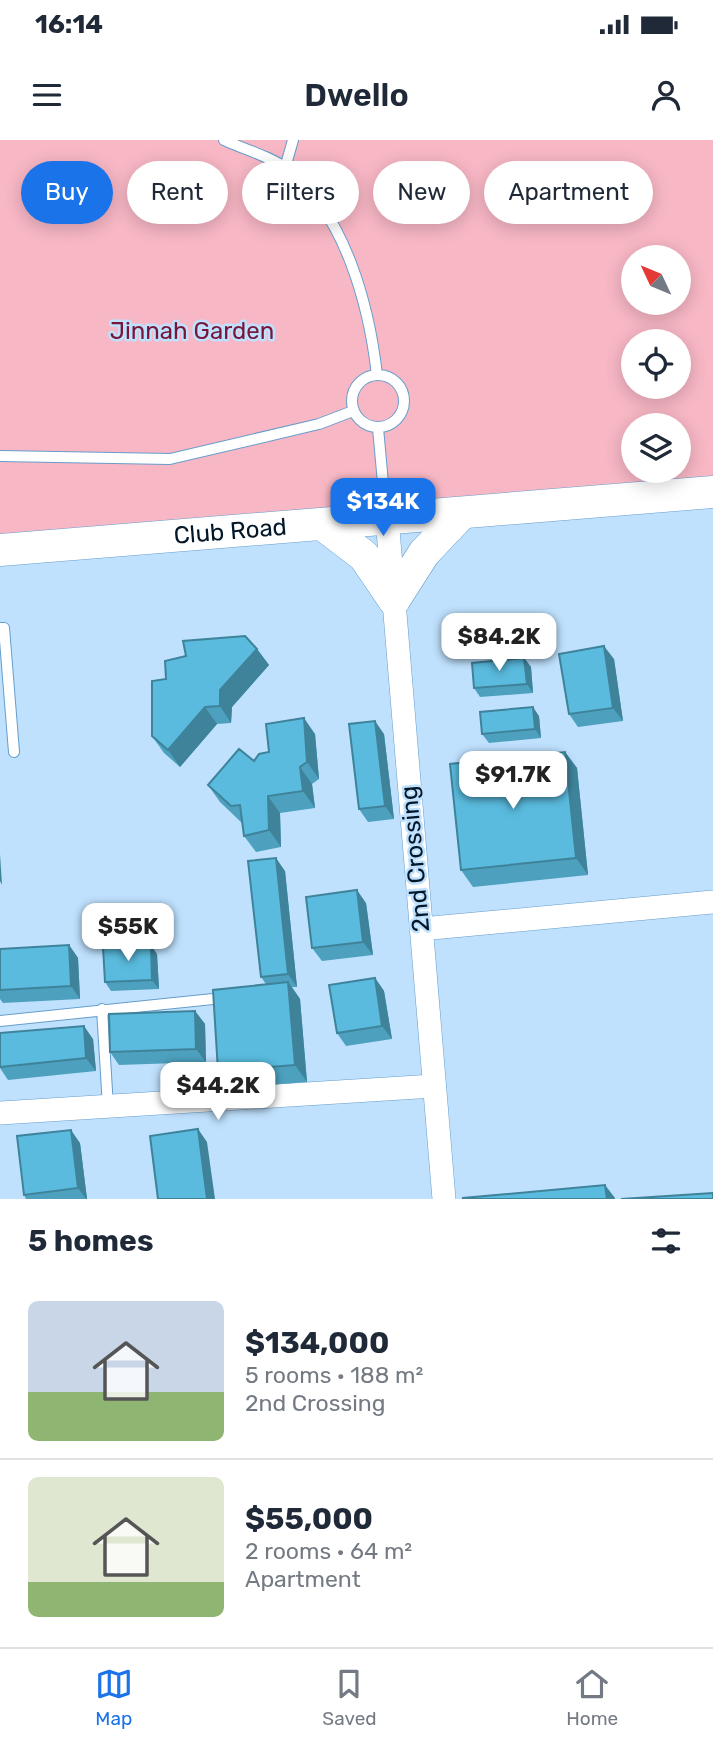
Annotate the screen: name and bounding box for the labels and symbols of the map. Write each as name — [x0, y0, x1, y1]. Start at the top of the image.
north arrow — [621, 245, 691, 315]
park label: Jinnah Garden — [110, 317, 274, 345]
pin: $134K — [334, 478, 432, 538]
street label: Club Road — [173, 513, 288, 550]
pin: $84.2K — [442, 614, 556, 673]
pin: $91.7K — [456, 752, 570, 811]
street label: 2nd Crossing — [395, 785, 435, 933]
pin: $55K — [87, 904, 169, 963]
pin: $44.2K — [161, 1062, 275, 1122]

